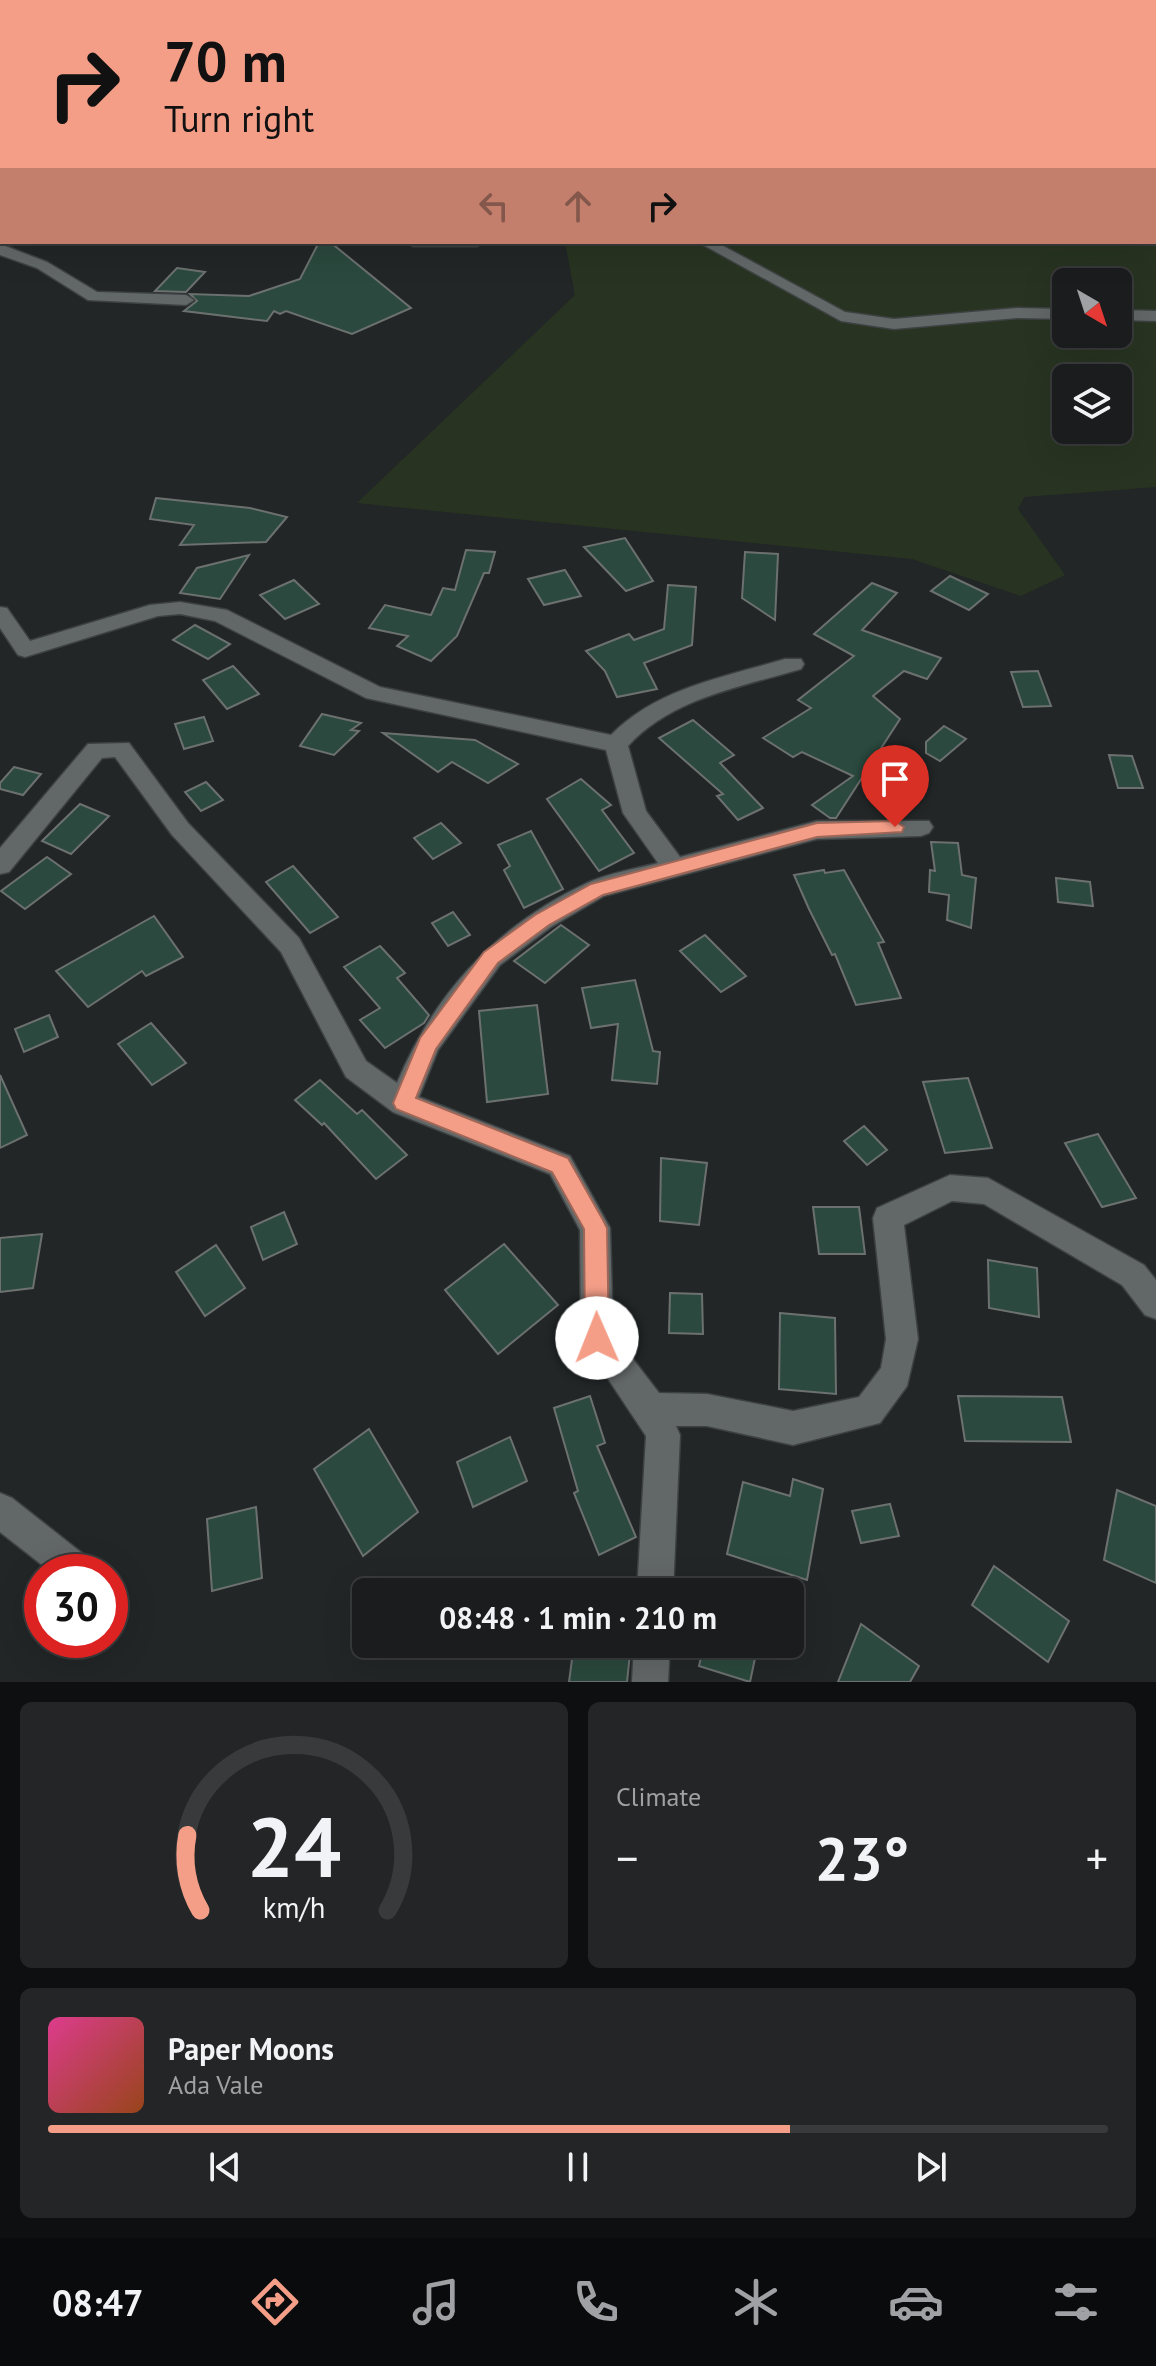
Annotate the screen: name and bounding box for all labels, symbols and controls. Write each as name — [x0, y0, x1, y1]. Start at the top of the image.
text: 70 m — [164, 25, 287, 97]
icon: right — [32, 32, 136, 136]
text: Turn right — [164, 95, 314, 142]
icon: left — [472, 184, 516, 228]
icon: ahead — [556, 184, 600, 228]
icon: right — [640, 184, 684, 228]
north arrow — [1052, 268, 1132, 348]
map controls — [1052, 268, 1132, 444]
button: layers — [1052, 364, 1132, 444]
pin — [861, 745, 929, 827]
icon: arrive — [873, 757, 917, 801]
position arrow — [555, 1296, 639, 1380]
speed limit sign: 30 — [24, 1554, 128, 1658]
text: 08:48 · 1 min · 210 m — [439, 1598, 717, 1637]
text: Climate — [616, 1780, 701, 1813]
text: 24 — [247, 1792, 341, 1900]
text: 23° — [815, 1819, 909, 1897]
text: − — [616, 1829, 638, 1886]
text: + — [1086, 1829, 1108, 1886]
text: km/h — [263, 1889, 325, 1926]
text: Paper Moons — [168, 2029, 334, 2068]
text: Ada Vale — [168, 2068, 263, 2101]
icon: previous — [203, 2145, 247, 2189]
icon: pause — [556, 2145, 600, 2189]
icon: next — [909, 2145, 953, 2189]
icon: directions — [247, 2274, 303, 2330]
icon: music — [408, 2274, 464, 2330]
icon: phone — [568, 2274, 624, 2330]
icon: climate — [728, 2274, 784, 2330]
icon: car — [888, 2274, 944, 2330]
icon: filters — [1048, 2274, 1104, 2330]
text: 08:47 — [52, 2279, 143, 2326]

